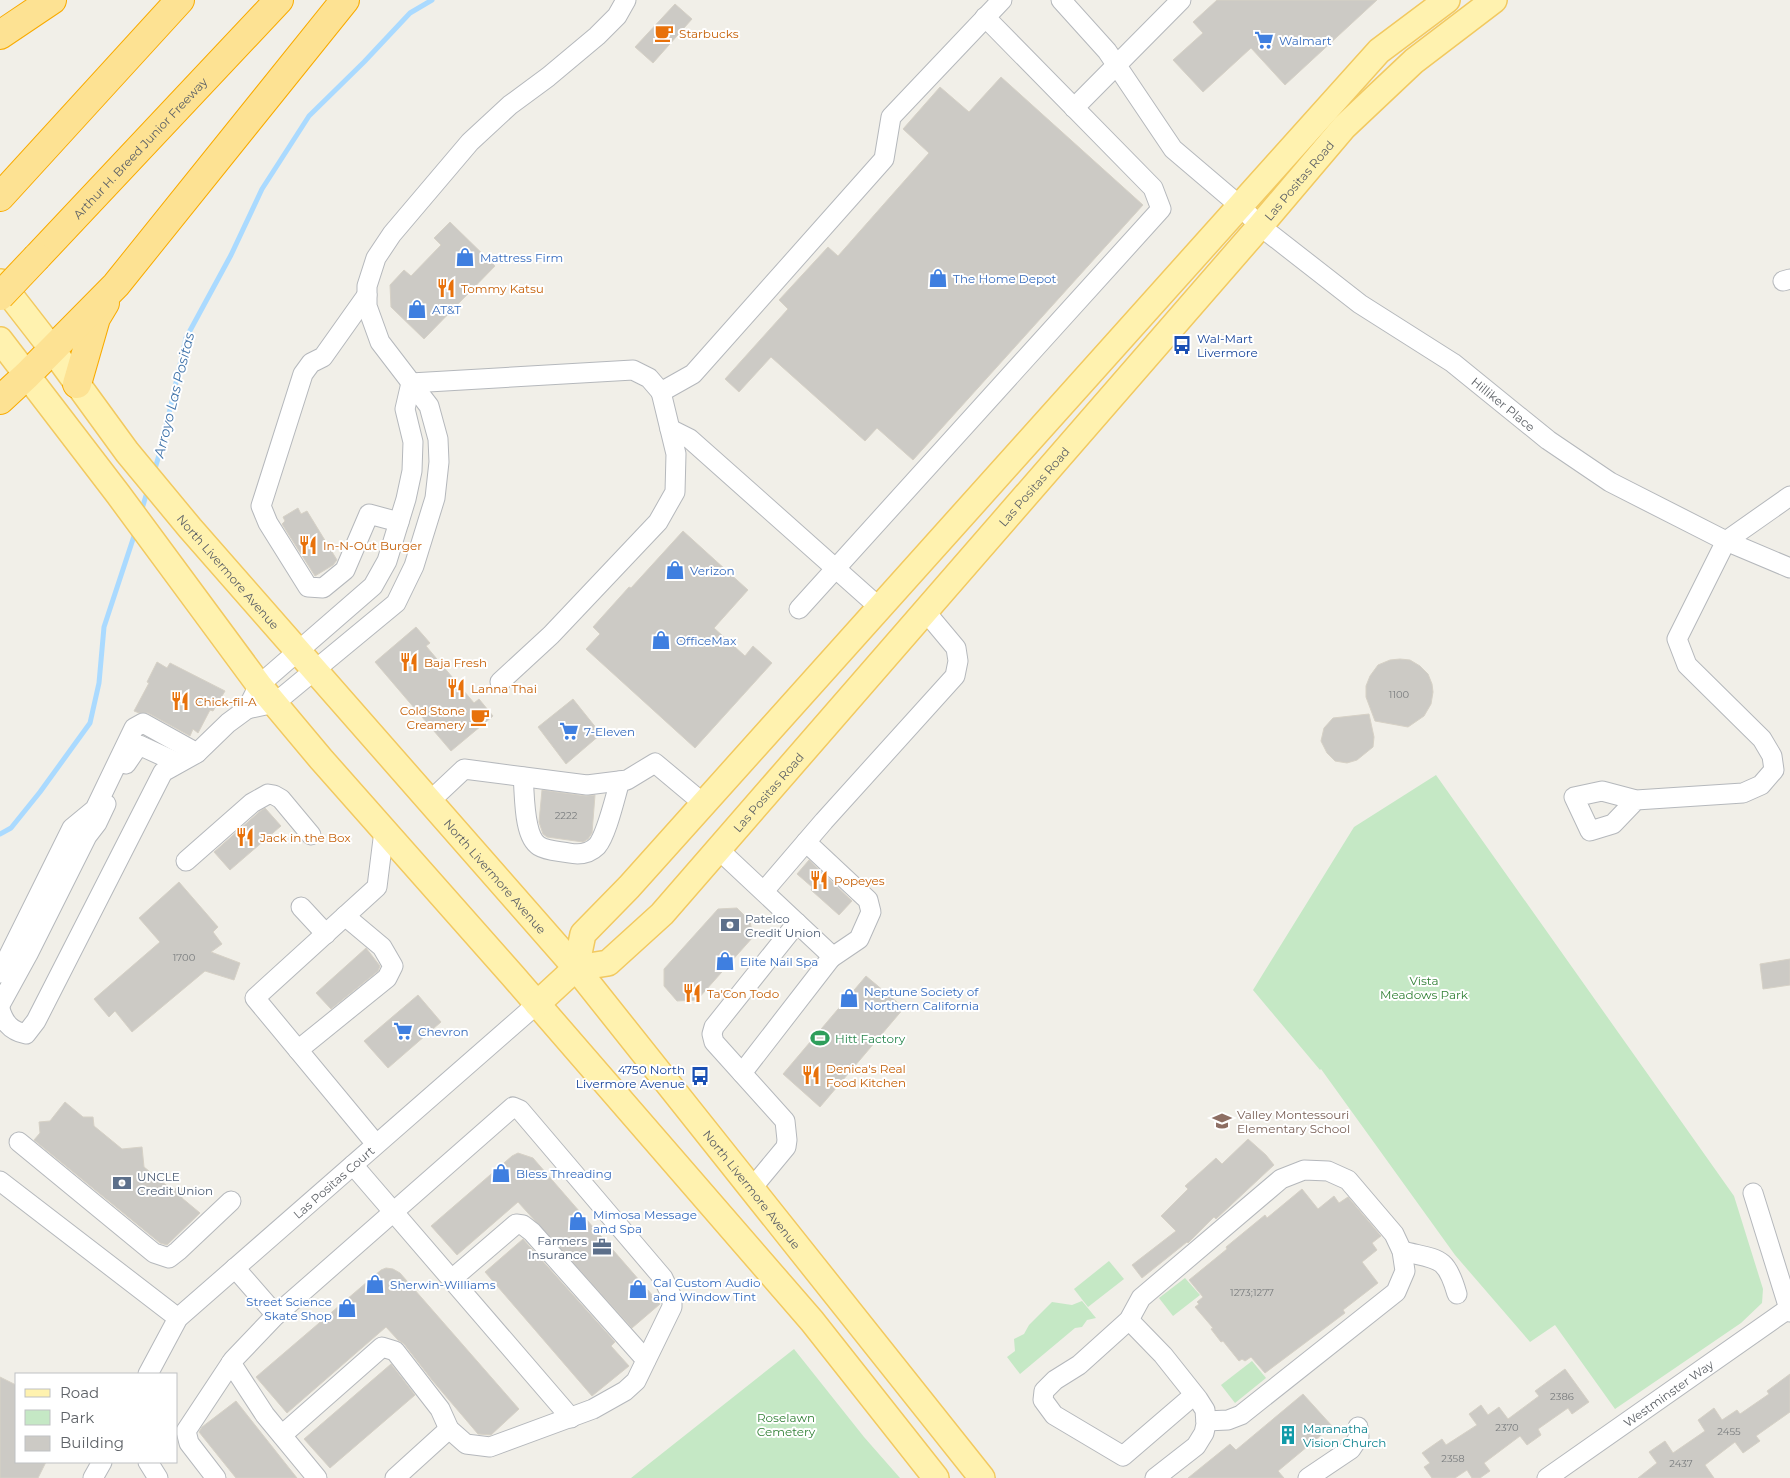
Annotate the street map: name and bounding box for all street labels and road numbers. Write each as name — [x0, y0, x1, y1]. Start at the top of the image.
street label: Arthur H. Breed Junior Freeway — [70, 74, 210, 222]
street label: Las Positas Road — [1261, 137, 1337, 223]
street label: Hilliker Place — [1469, 374, 1538, 434]
street label: Las Positas Road — [995, 444, 1072, 529]
street label: North Livermore Avenue — [174, 511, 283, 632]
street label: Las Positas Road — [729, 749, 807, 835]
street label: North Livermore Avenue — [441, 816, 550, 937]
street label: North Livermore Avenue — [700, 1127, 804, 1252]
street label: Las Positas Court — [290, 1143, 377, 1222]
street label: Westminster Way — [1620, 1356, 1717, 1430]

